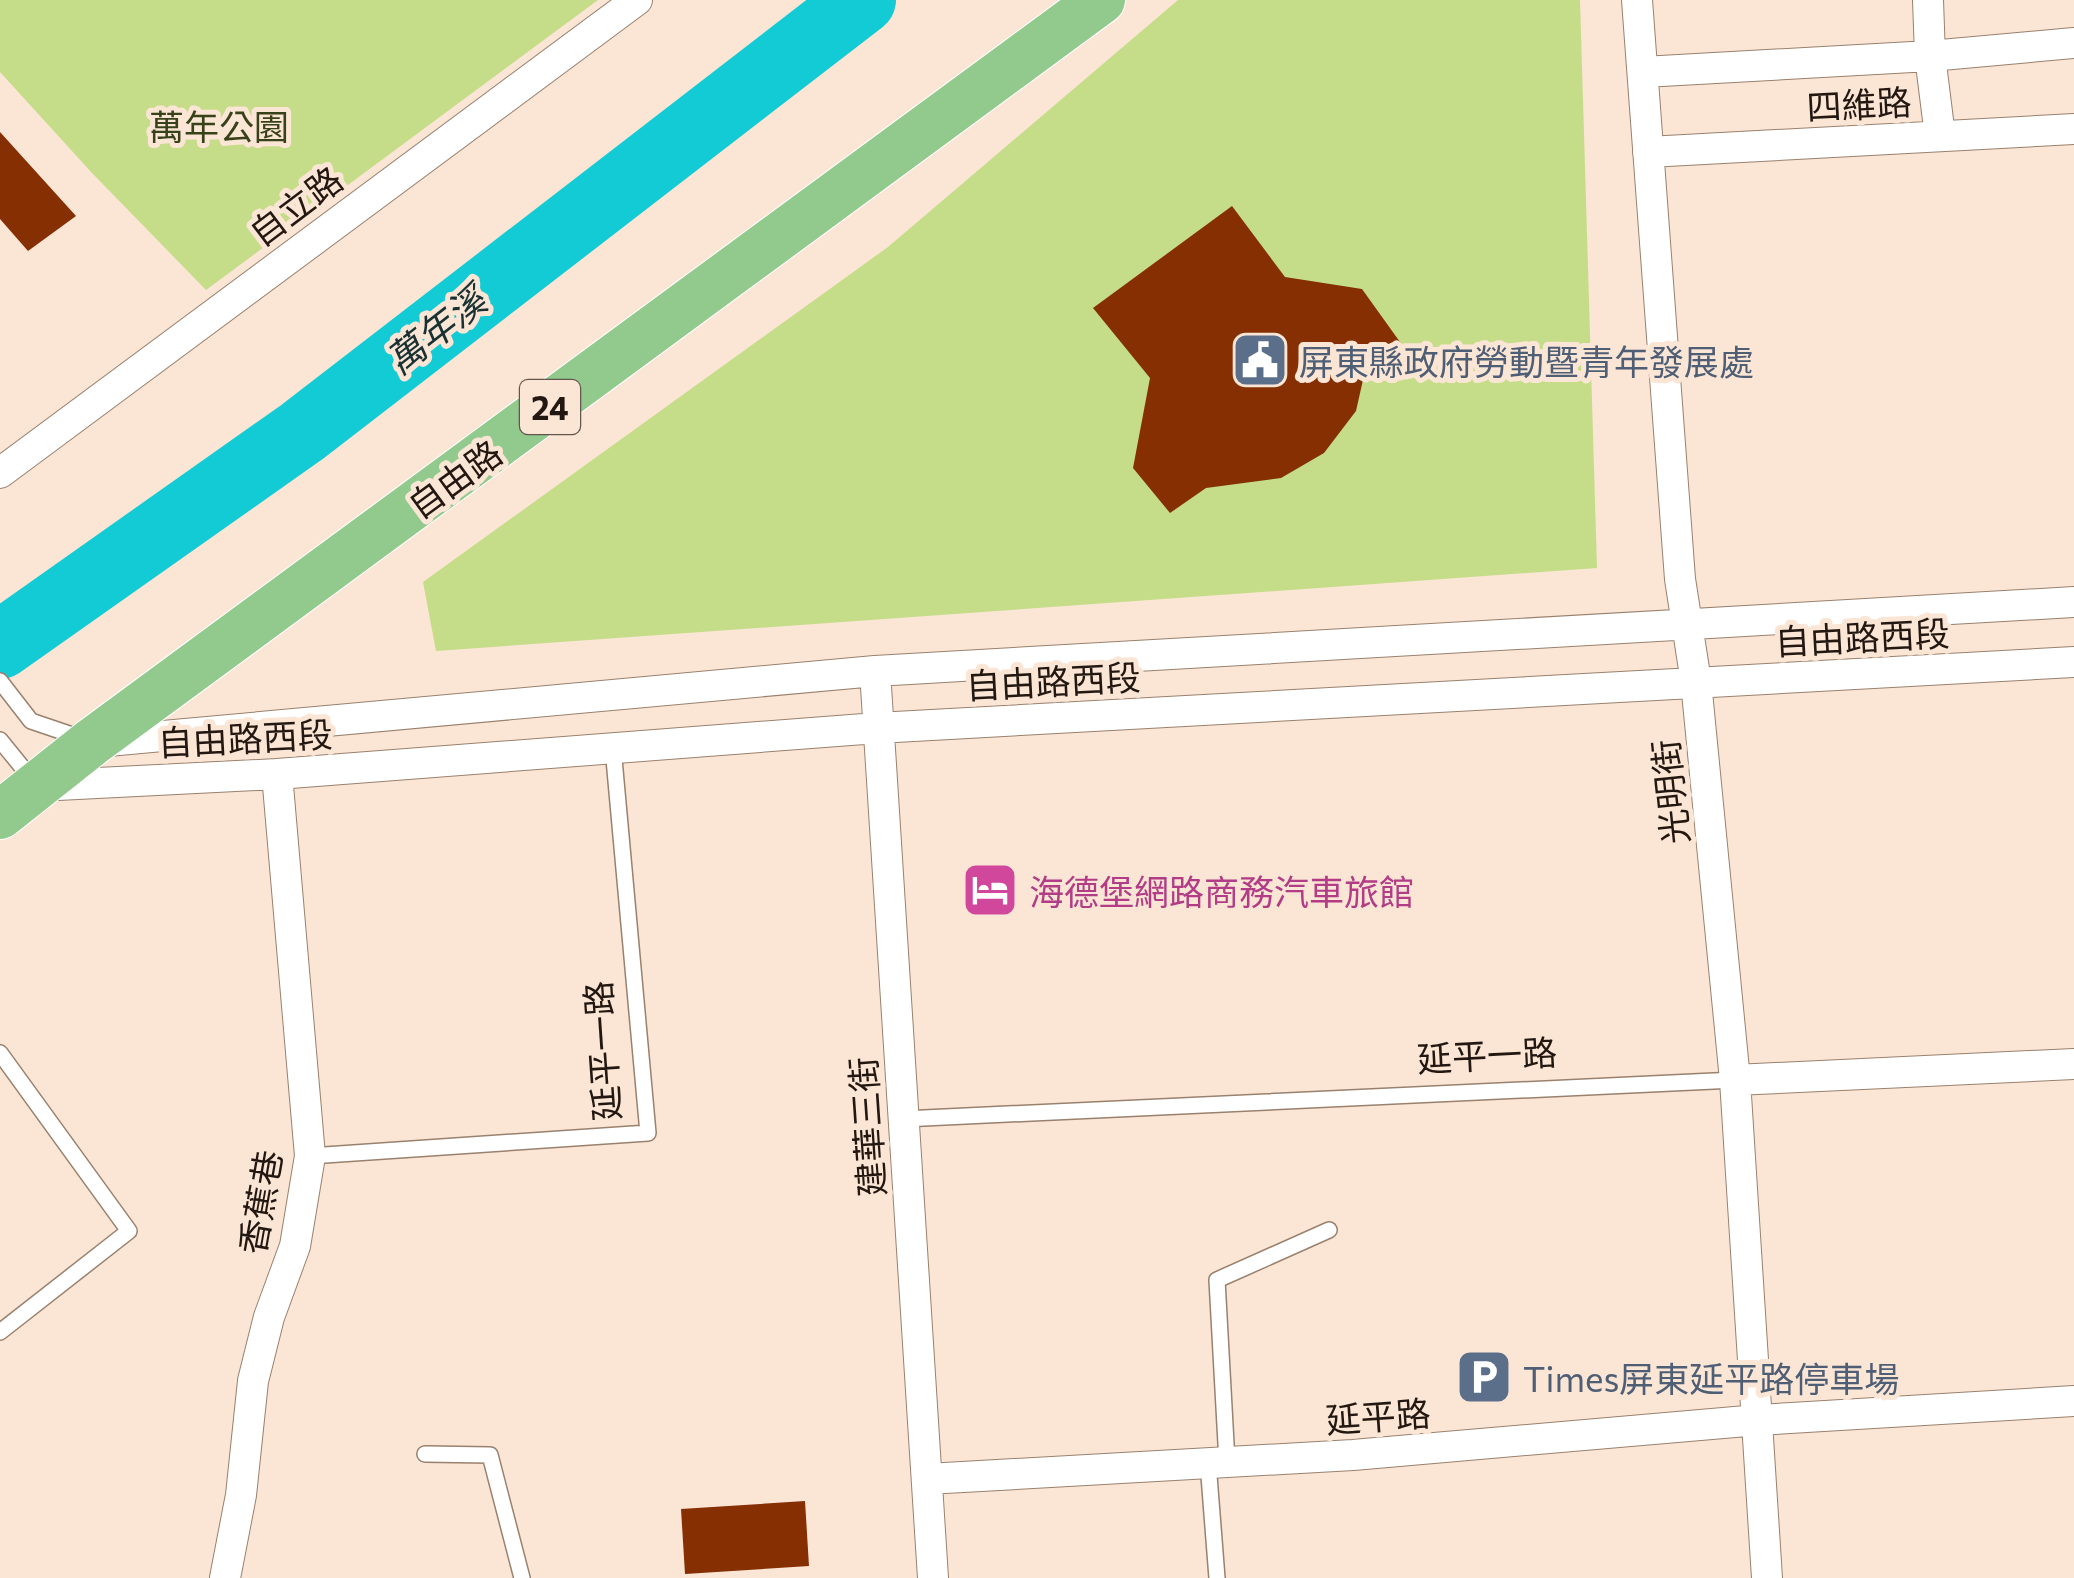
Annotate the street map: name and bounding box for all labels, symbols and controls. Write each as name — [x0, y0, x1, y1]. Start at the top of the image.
street label: 四維路 — [1805, 79, 1913, 127]
park label: 萬年公園 — [149, 104, 289, 147]
street label: 自立路 — [240, 156, 350, 254]
water label: 萬年溪 — [376, 272, 498, 383]
public building icon: 屏東縣政府勞動暨青年發展處 — [1230, 330, 1290, 390]
place label: 屏東縣政府勞動暨青年發展處 — [1299, 339, 1754, 382]
road number: 24 — [520, 380, 580, 434]
street label: 自由路 — [399, 430, 509, 526]
street label: 自由路西段 — [1773, 610, 1951, 662]
street label: 自由路西段 — [964, 654, 1142, 706]
street label: 自由路西段 — [156, 711, 334, 763]
street label: 光明街 — [1642, 738, 1696, 846]
hotel icon: 海德堡網路商務汽車旅館 — [960, 860, 1020, 920]
place label: 海德堡網路商務汽車旅館 — [1029, 869, 1414, 912]
street label: 延平一路 — [575, 980, 627, 1122]
street label: 延平一路 — [1416, 1029, 1558, 1079]
street label: 建華三街 — [840, 1056, 892, 1198]
street label: 香蕉巷 — [229, 1147, 289, 1257]
parking icon: Times屏東延平路停車場 — [1454, 1347, 1514, 1407]
place label: Times屏東延平路停車場 — [1523, 1356, 1899, 1399]
street label: 延平路 — [1324, 1390, 1432, 1440]

